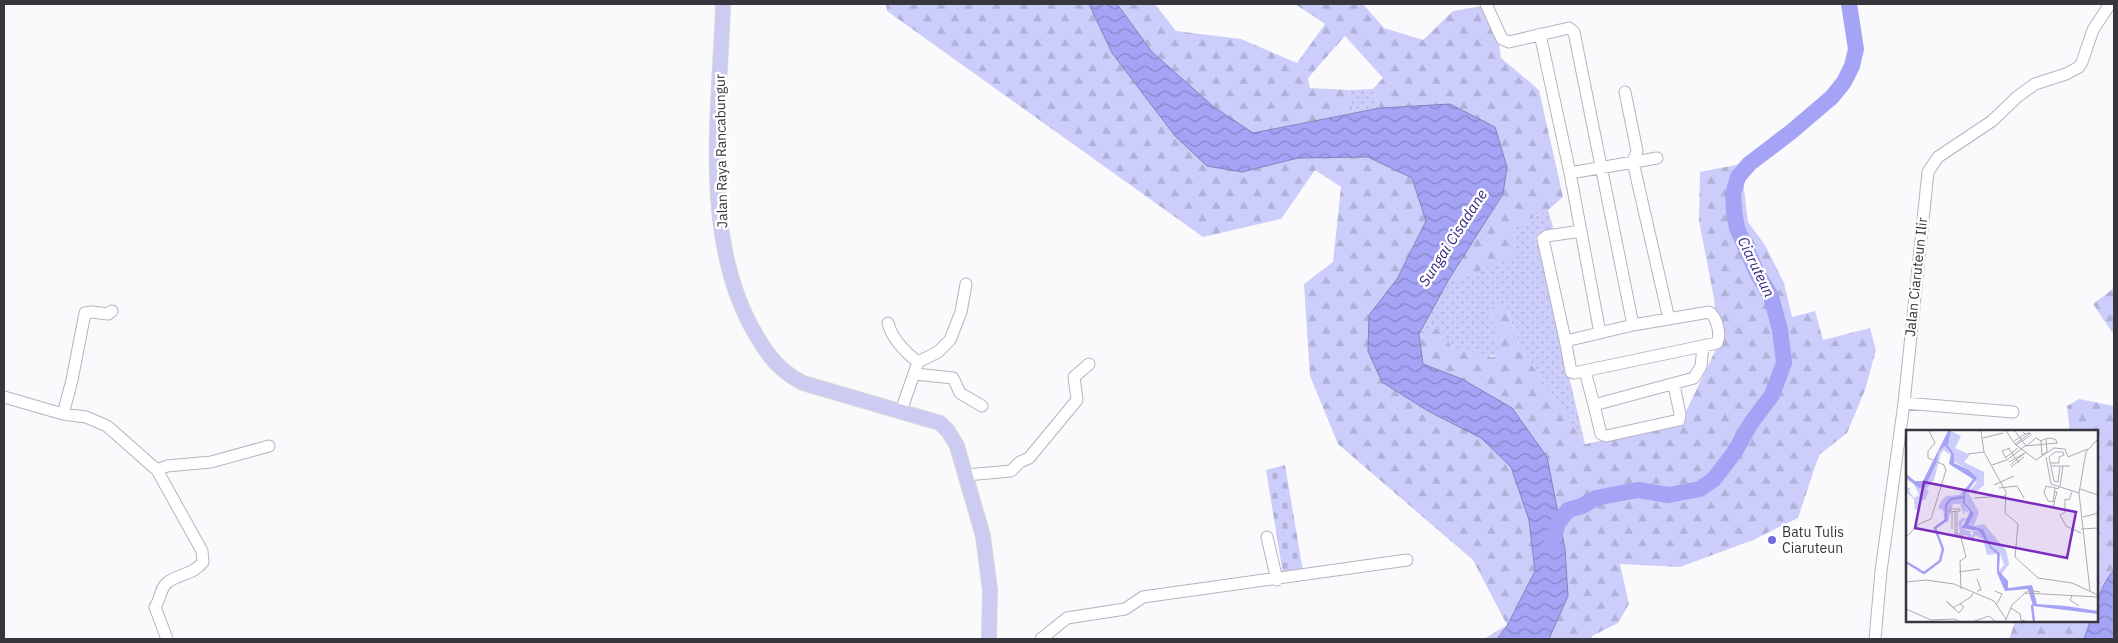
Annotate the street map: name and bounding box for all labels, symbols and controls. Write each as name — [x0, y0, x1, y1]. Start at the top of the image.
street label: Jalan Raya Rancabungur — [711, 74, 731, 228]
water label: Sungai Cisadane — [1414, 185, 1491, 290]
street label: Jalan Ciaruteun Ilir — [1901, 217, 1931, 337]
water label: Ciaruteun — [1734, 233, 1779, 300]
inset map — [1906, 430, 2098, 623]
place label: Batu Tulis Ciaruteun — [1782, 523, 1844, 557]
marker: Batu Tulis Ciaruteun — [1766, 534, 1778, 546]

